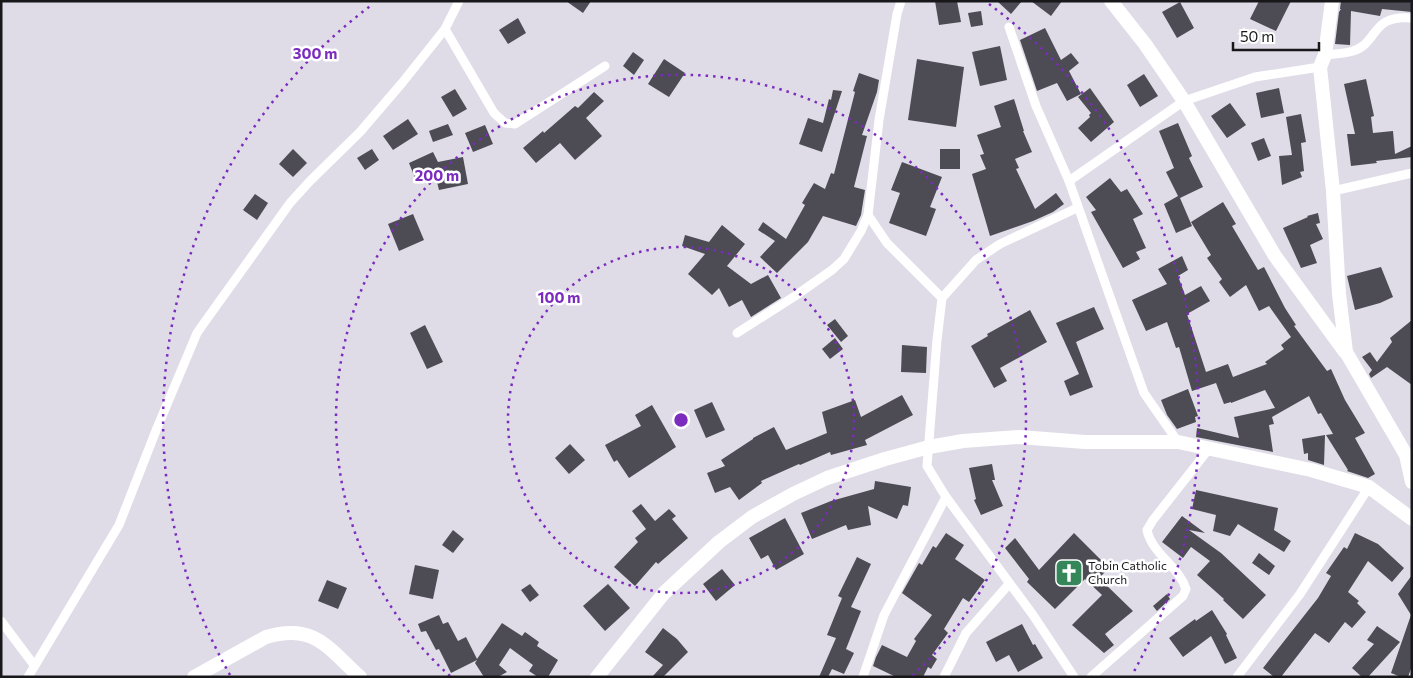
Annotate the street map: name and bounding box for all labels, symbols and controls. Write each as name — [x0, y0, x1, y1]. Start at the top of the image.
scale bar — [1233, 20, 1319, 52]
text: 50 m — [1240, 27, 1274, 45]
text: 300 m — [293, 44, 337, 62]
text: 200 m — [415, 166, 459, 184]
text: 100 m — [538, 288, 580, 306]
centre of rings — [672, 411, 690, 429]
church icon: Tobin Catholic Church — [1054, 558, 1084, 588]
place label: Tobin Catholic Church — [1088, 558, 1167, 586]

